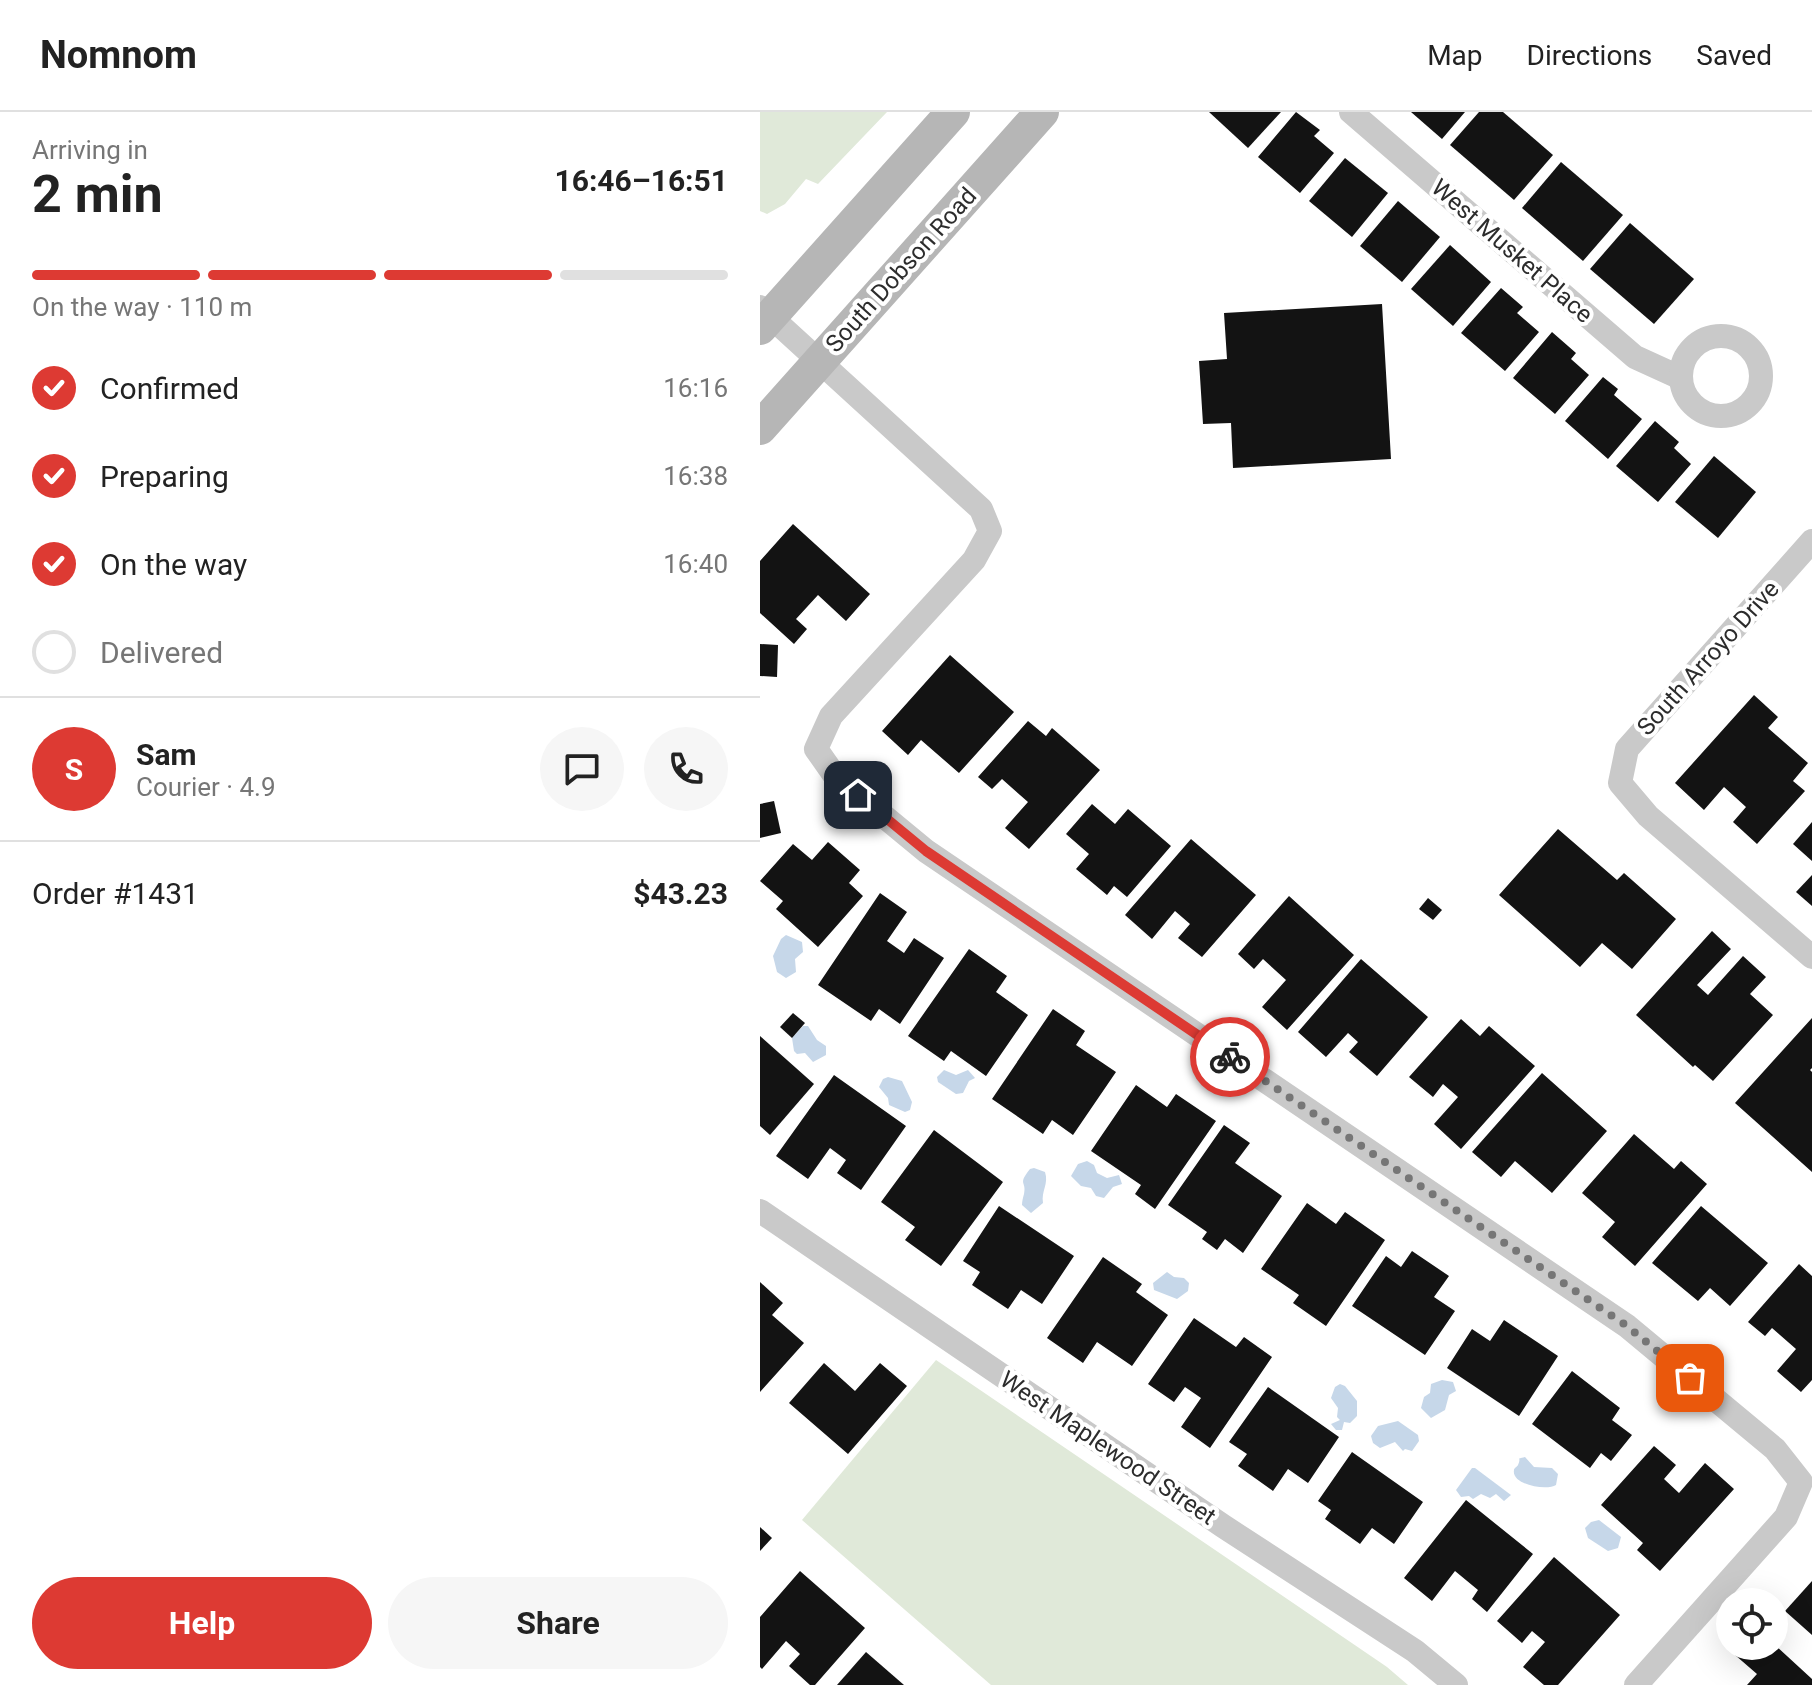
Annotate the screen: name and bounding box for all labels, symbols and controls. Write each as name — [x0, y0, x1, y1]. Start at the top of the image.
text: Nomnom — [40, 33, 197, 77]
text: Map — [1427, 39, 1483, 72]
text: Directions — [1527, 39, 1652, 72]
text: Saved — [1696, 39, 1772, 72]
text: Arriving in — [32, 135, 148, 165]
text: 16:46–16:51 — [554, 163, 728, 198]
text: 2 min — [32, 164, 163, 225]
street label: West Musket Place — [1426, 173, 1598, 329]
street label: South Dobson Road — [820, 182, 982, 358]
text: On the way · 110 m — [32, 292, 252, 322]
icon: check — [32, 366, 76, 410]
text: Confirmed — [100, 371, 239, 406]
text: 16:16 — [663, 373, 728, 403]
icon: check — [32, 454, 76, 498]
text: Preparing — [100, 459, 229, 494]
text: 16:38 — [663, 461, 728, 491]
icon: check — [32, 542, 76, 586]
text: On the way — [100, 547, 247, 582]
text: 16:40 — [663, 549, 728, 579]
street label: South Arroyo Drive — [1631, 575, 1785, 741]
text: Delivered — [100, 635, 223, 670]
button: chat — [540, 727, 624, 811]
button: phone — [644, 727, 728, 811]
text: Sam — [136, 737, 197, 772]
text: S — [65, 752, 83, 787]
pin — [824, 761, 892, 829]
text: Courier · 4.9 — [136, 772, 276, 802]
icon: home — [836, 773, 880, 817]
text: Order #1431 — [32, 876, 199, 911]
text: $43.23 — [633, 876, 728, 911]
courier — [1190, 1017, 1270, 1097]
icon: bike — [1208, 1035, 1252, 1079]
pin — [1656, 1344, 1724, 1412]
icon: bag — [1668, 1356, 1712, 1400]
street label: West Maplewood Street — [995, 1365, 1221, 1531]
button: Help — [32, 1577, 372, 1669]
button: Share — [388, 1577, 728, 1669]
map controls — [1716, 1588, 1788, 1660]
button: locate — [1716, 1588, 1788, 1660]

